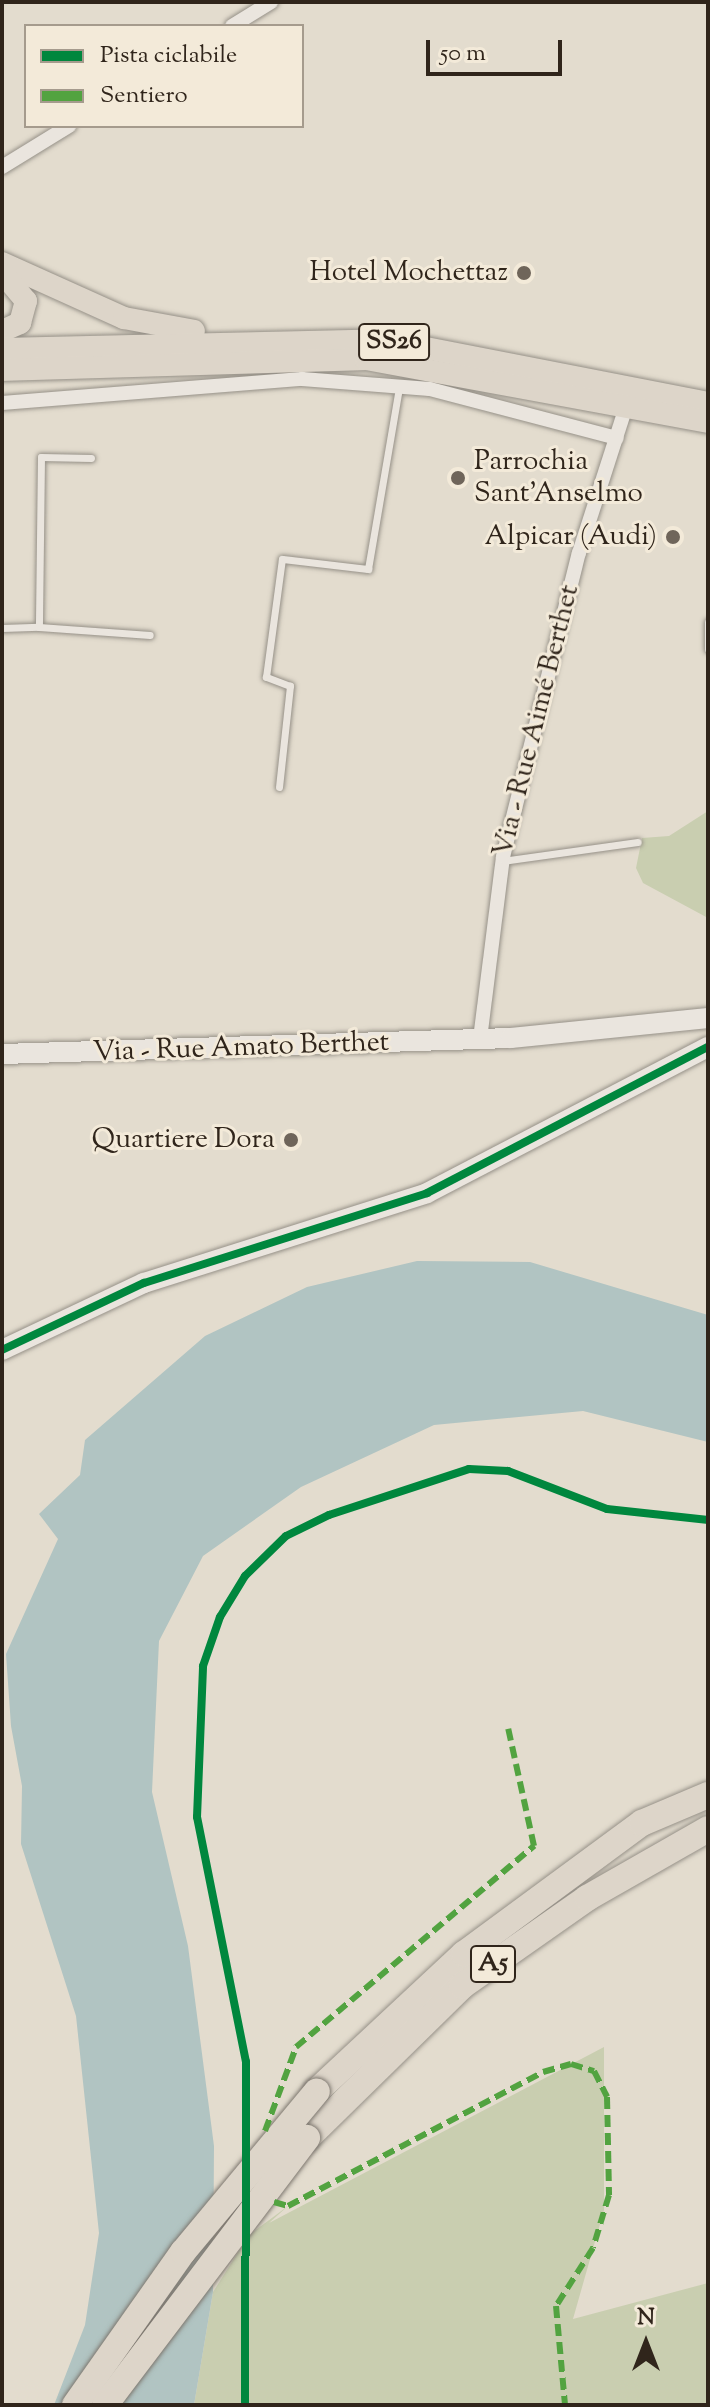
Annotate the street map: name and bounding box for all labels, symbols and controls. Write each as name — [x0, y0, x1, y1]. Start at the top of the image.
legend — [24, 24, 304, 128]
scale bar — [430, 24, 566, 74]
text: 50 m — [440, 37, 486, 71]
text: Pista ciclabile — [100, 39, 237, 73]
text: Sentiero — [100, 79, 188, 113]
place label: Hotel Mochettaz — [310, 256, 508, 290]
marker: Hotel Mochettaz — [515, 264, 533, 282]
road number: SS26 — [358, 320, 430, 364]
place label: Parrochia Sant’Anselmo — [474, 445, 643, 511]
marker: Parrochia Sant’Anselmo — [449, 469, 467, 487]
place label: Alpicar (Audi) — [485, 520, 657, 554]
marker: Alpicar (Audi) — [664, 528, 682, 546]
street label: Via - Rue Aimé Berthet — [487, 581, 587, 861]
street label: Via - Rue Amato Berthet — [92, 1026, 390, 1070]
place label: Quartiere Dora — [92, 1123, 275, 1157]
marker: Quartiere Dora — [282, 1131, 300, 1149]
road number: A5 — [469, 1942, 517, 1986]
north arrow — [606, 2303, 686, 2383]
text: N — [637, 2303, 655, 2335]

